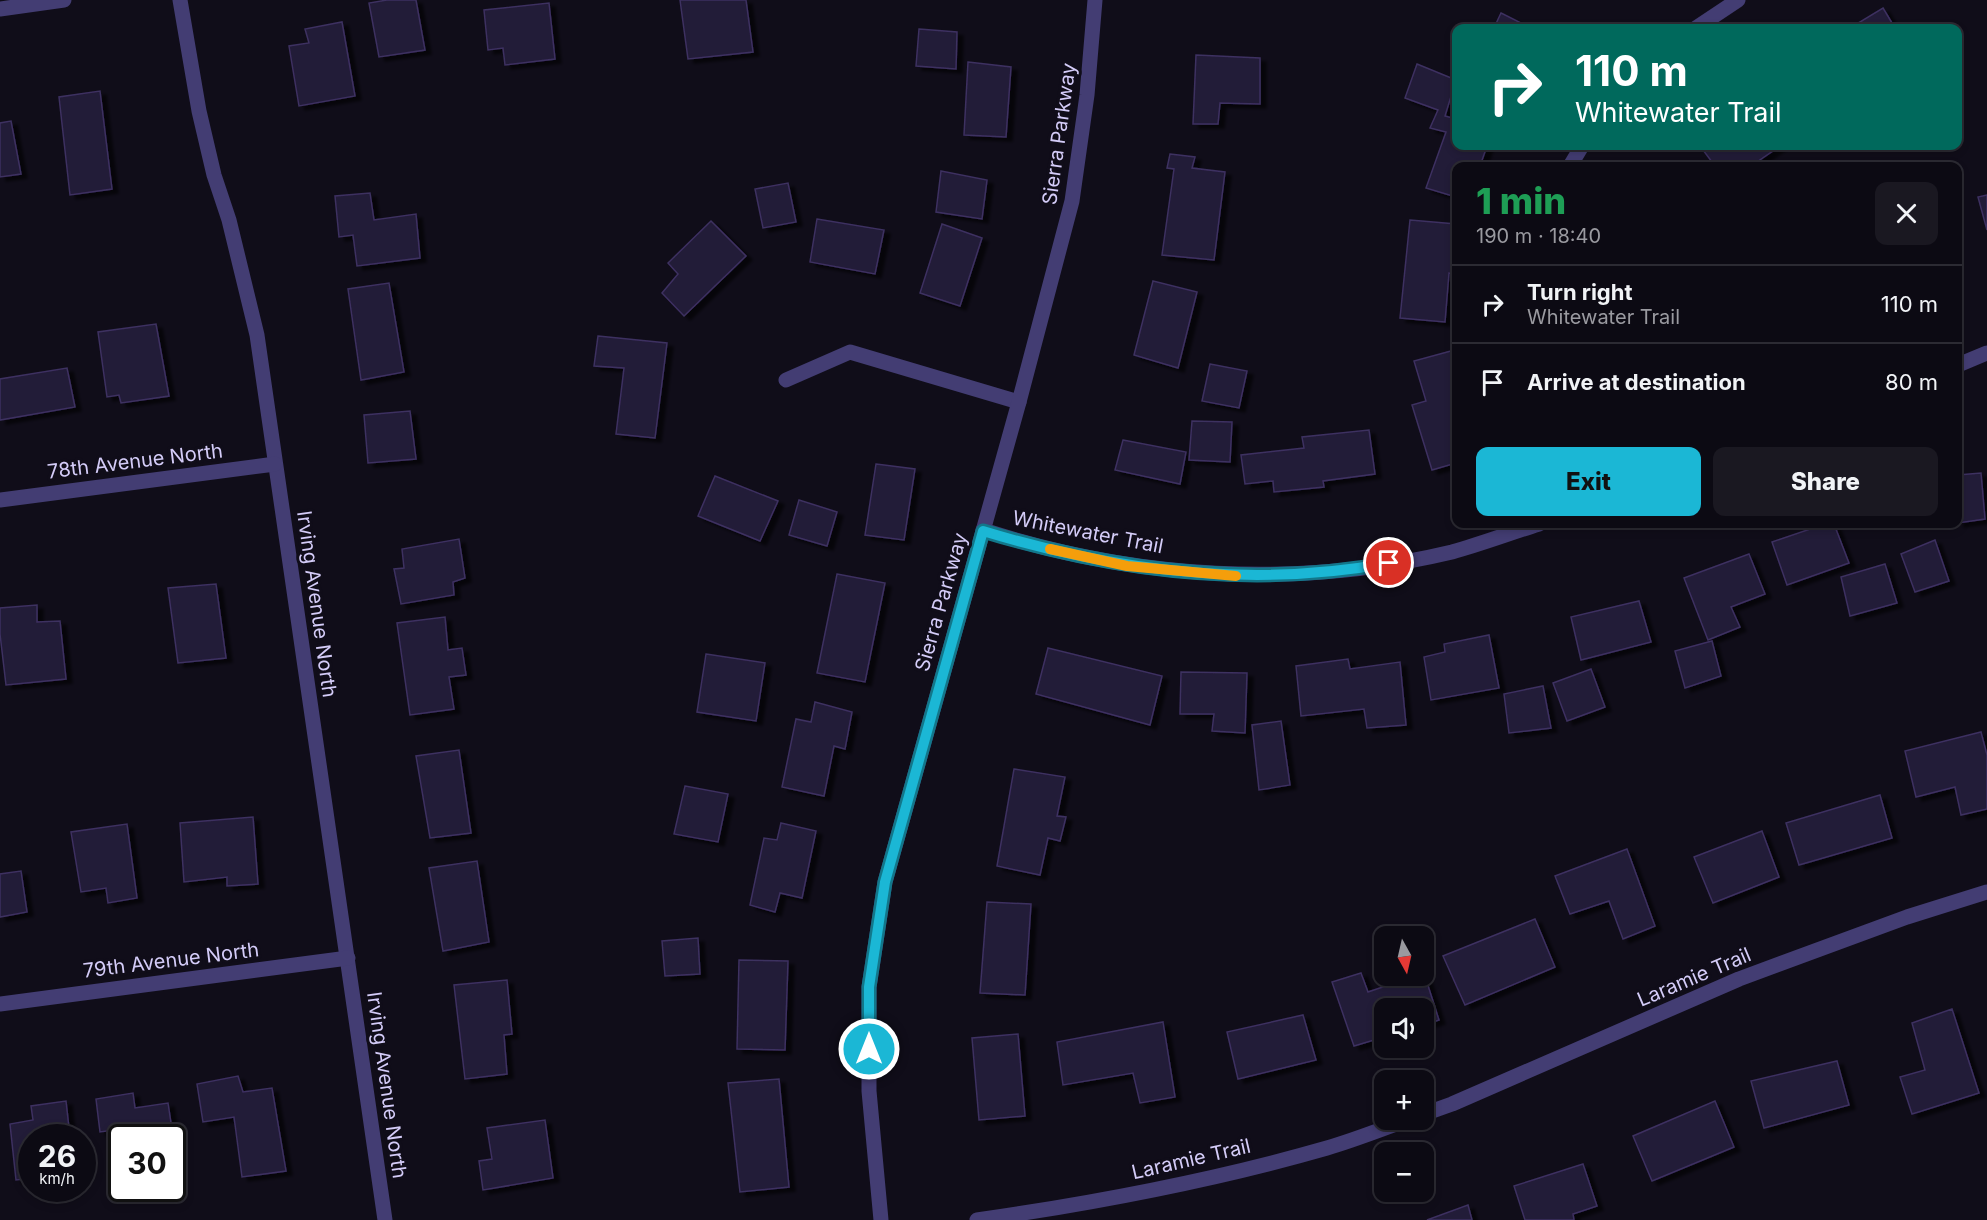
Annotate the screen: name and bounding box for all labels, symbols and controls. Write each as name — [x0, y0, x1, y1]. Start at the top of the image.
text: 110 m — [1575, 45, 1688, 96]
icon: right — [1476, 48, 1554, 126]
street label: Sierra Parkway — [1037, 62, 1081, 206]
text: Whitewater Trail — [1575, 96, 1782, 129]
text: 1 min — [1476, 179, 1566, 223]
button: close — [1875, 182, 1938, 245]
text: 190 m · 18:40 — [1476, 224, 1601, 248]
text: Turn right — [1527, 279, 1633, 305]
icon: right — [1476, 288, 1509, 321]
text: 110 m — [1881, 291, 1938, 317]
text: Whitewater Trail — [1527, 305, 1680, 329]
icon: arrive — [1476, 366, 1509, 399]
text: Arrive at destination — [1527, 369, 1746, 395]
text: 80 m — [1885, 369, 1938, 395]
street label: 78th Avenue North — [46, 438, 224, 484]
button: Exit — [1476, 447, 1701, 516]
button: Share — [1713, 447, 1938, 516]
street label: Whitewater Trail — [1011, 506, 1165, 558]
street label: Irving Avenue North — [292, 509, 342, 699]
street label: Sierra Parkway — [910, 530, 972, 674]
pin — [1363, 537, 1414, 588]
icon: arrive — [1372, 546, 1405, 579]
north arrow — [1374, 926, 1434, 986]
map controls — [1374, 926, 1434, 1202]
street label: 79th Avenue North — [82, 937, 260, 983]
street label: Laramie Trail — [1634, 942, 1754, 1012]
street label: Irving Avenue North — [362, 990, 412, 1180]
button: sound — [1374, 998, 1434, 1058]
position arrow — [837, 1017, 901, 1081]
button: + — [1374, 1070, 1434, 1130]
speed limit sign: 30 — [108, 1124, 186, 1202]
street label: Laramie Trail — [1129, 1134, 1253, 1184]
text: 26 — [38, 1138, 76, 1174]
button: − — [1374, 1142, 1434, 1202]
text: km/h — [39, 1169, 75, 1188]

